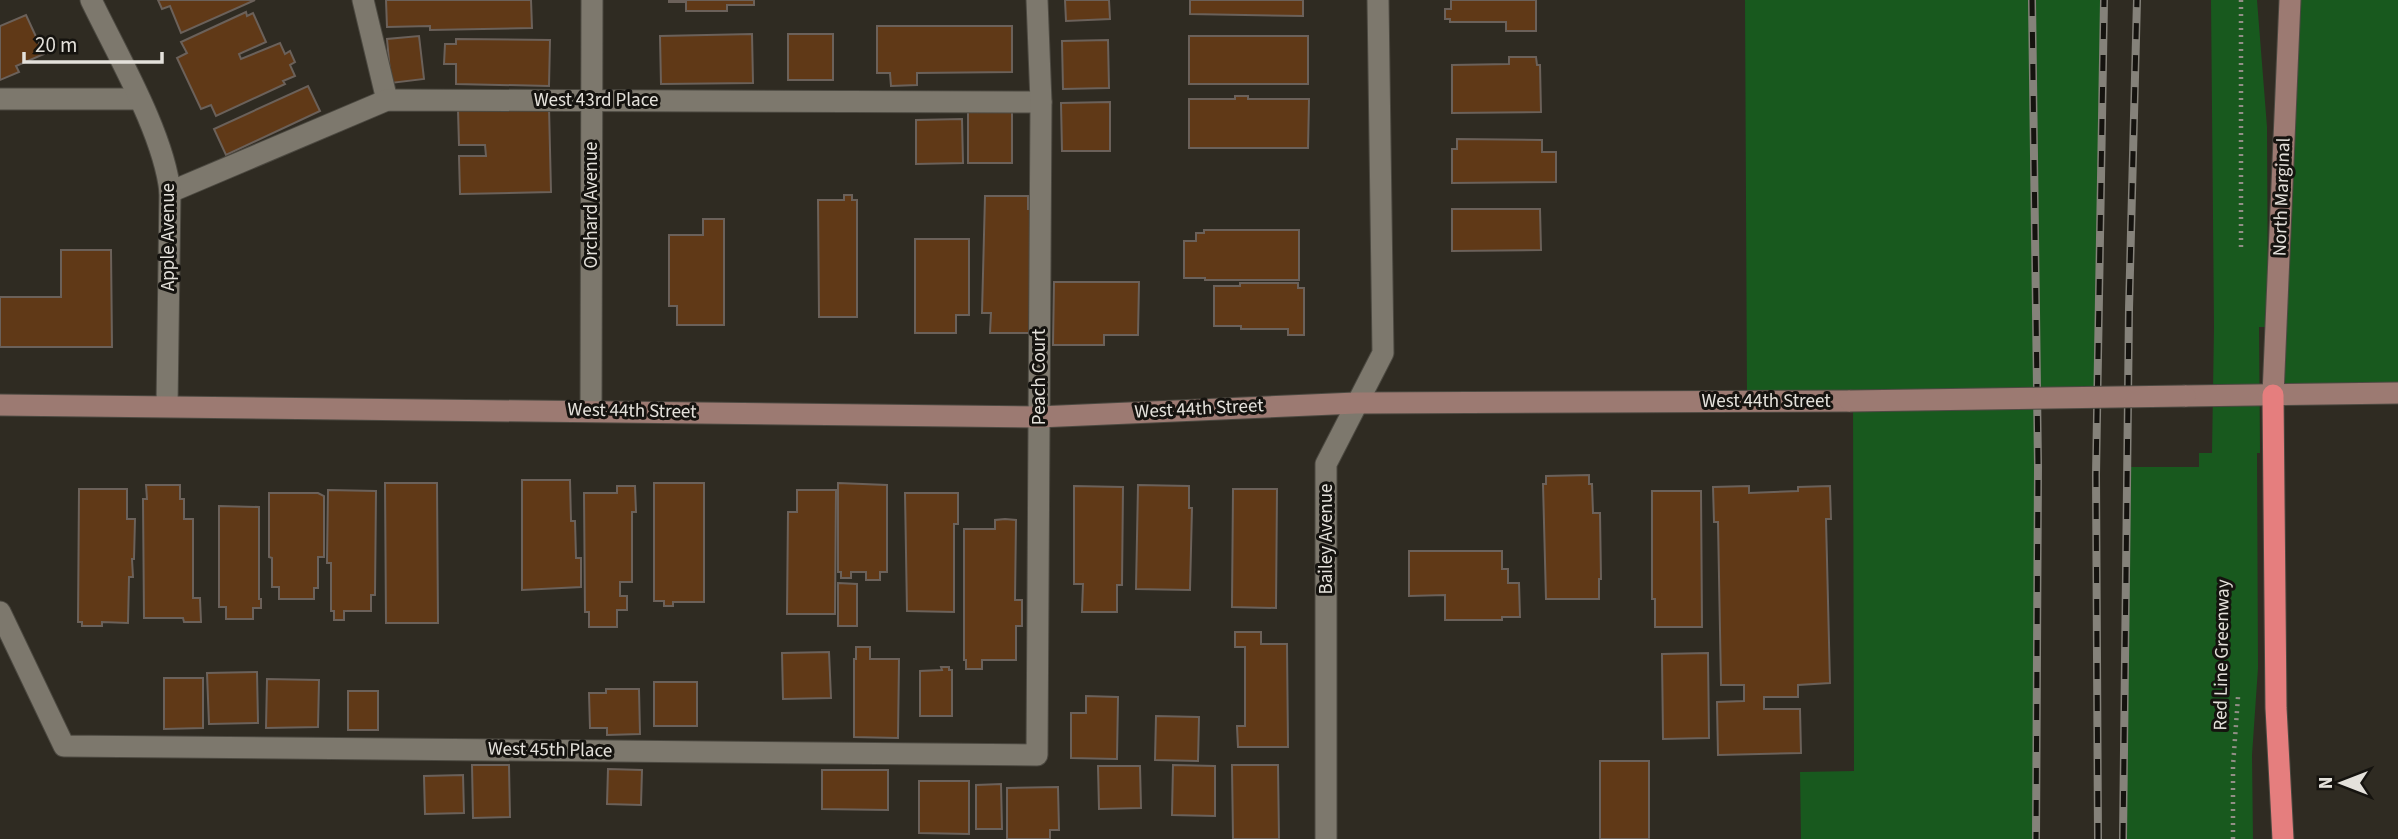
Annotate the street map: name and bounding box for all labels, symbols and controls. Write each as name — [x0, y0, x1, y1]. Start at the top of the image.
scale bar — [24, 21, 163, 65]
text: 20 m — [35, 30, 77, 60]
street label: West 43rd Place — [534, 87, 658, 114]
street label: North Marginal — [2266, 137, 2298, 257]
street label: Orchard Avenue — [578, 142, 605, 268]
street label: Apple Avenue — [155, 183, 182, 291]
street label: Peach Court — [1026, 328, 1053, 425]
street label: West 44th Street — [1701, 388, 1831, 415]
street label: West 44th Street — [1134, 392, 1265, 426]
street label: West 44th Street — [567, 396, 697, 426]
street label: Bailey Avenue — [1313, 483, 1340, 595]
street label: Red Line Greenway — [2207, 579, 2237, 731]
street label: West 45th Place — [488, 735, 612, 765]
north arrow — [2307, 748, 2377, 818]
text: N — [2313, 777, 2340, 789]

